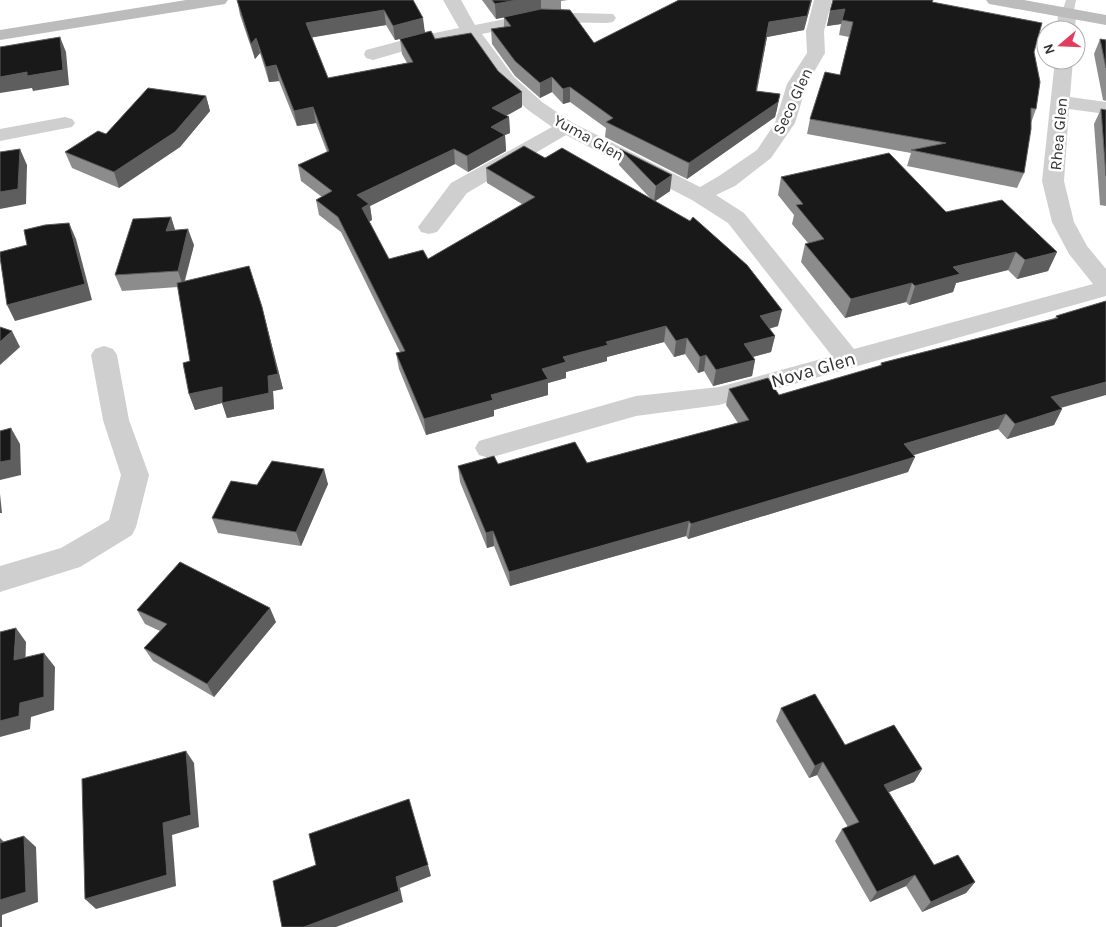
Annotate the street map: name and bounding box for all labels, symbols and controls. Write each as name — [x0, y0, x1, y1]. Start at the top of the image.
north arrow — [1036, 20, 1086, 70]
text: N — [1040, 42, 1059, 57]
street label: Seco Glen — [769, 65, 816, 138]
street label: Rhea Glen — [1046, 97, 1071, 171]
street label: Yuma Glen — [550, 110, 627, 165]
street label: Nova Glen — [769, 347, 858, 392]

